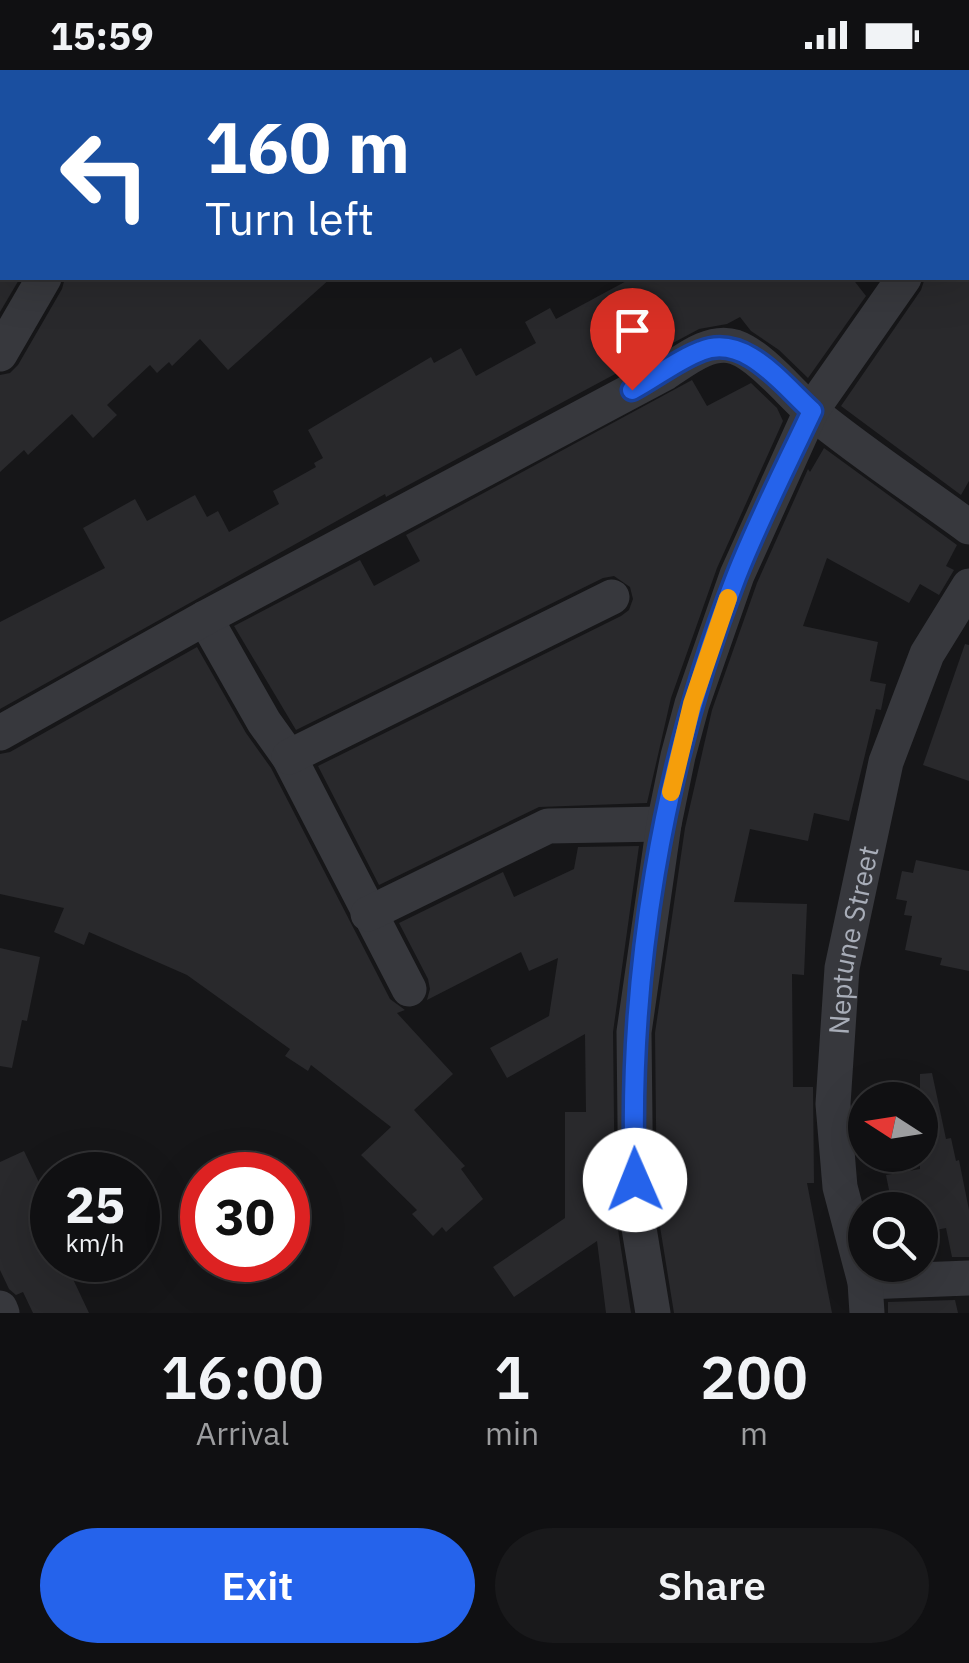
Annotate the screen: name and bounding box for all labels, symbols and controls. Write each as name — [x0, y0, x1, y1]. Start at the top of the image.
text: 15:59 — [50, 11, 154, 60]
text: 160 m — [205, 101, 410, 192]
icon: left — [40, 110, 170, 240]
text: Turn left — [205, 189, 374, 247]
pin — [590, 288, 675, 391]
icon: arrive — [605, 303, 660, 358]
street label: Neptune Street — [819, 842, 886, 1036]
north arrow — [848, 1082, 938, 1172]
map controls — [848, 1082, 938, 1282]
position arrow — [583, 1128, 687, 1232]
speed limit sign: 30 — [180, 1152, 310, 1282]
text: 25 — [65, 1172, 125, 1237]
button: search — [848, 1192, 938, 1282]
text: km/h — [66, 1226, 124, 1259]
text: 16:00 — [161, 1337, 324, 1416]
text: 1 — [494, 1337, 530, 1416]
text: 200 — [700, 1337, 808, 1416]
text: Arrival — [196, 1412, 289, 1454]
text: min — [485, 1412, 539, 1454]
text: m — [740, 1412, 768, 1454]
button: Exit — [40, 1528, 475, 1643]
button: Share — [495, 1528, 929, 1643]

